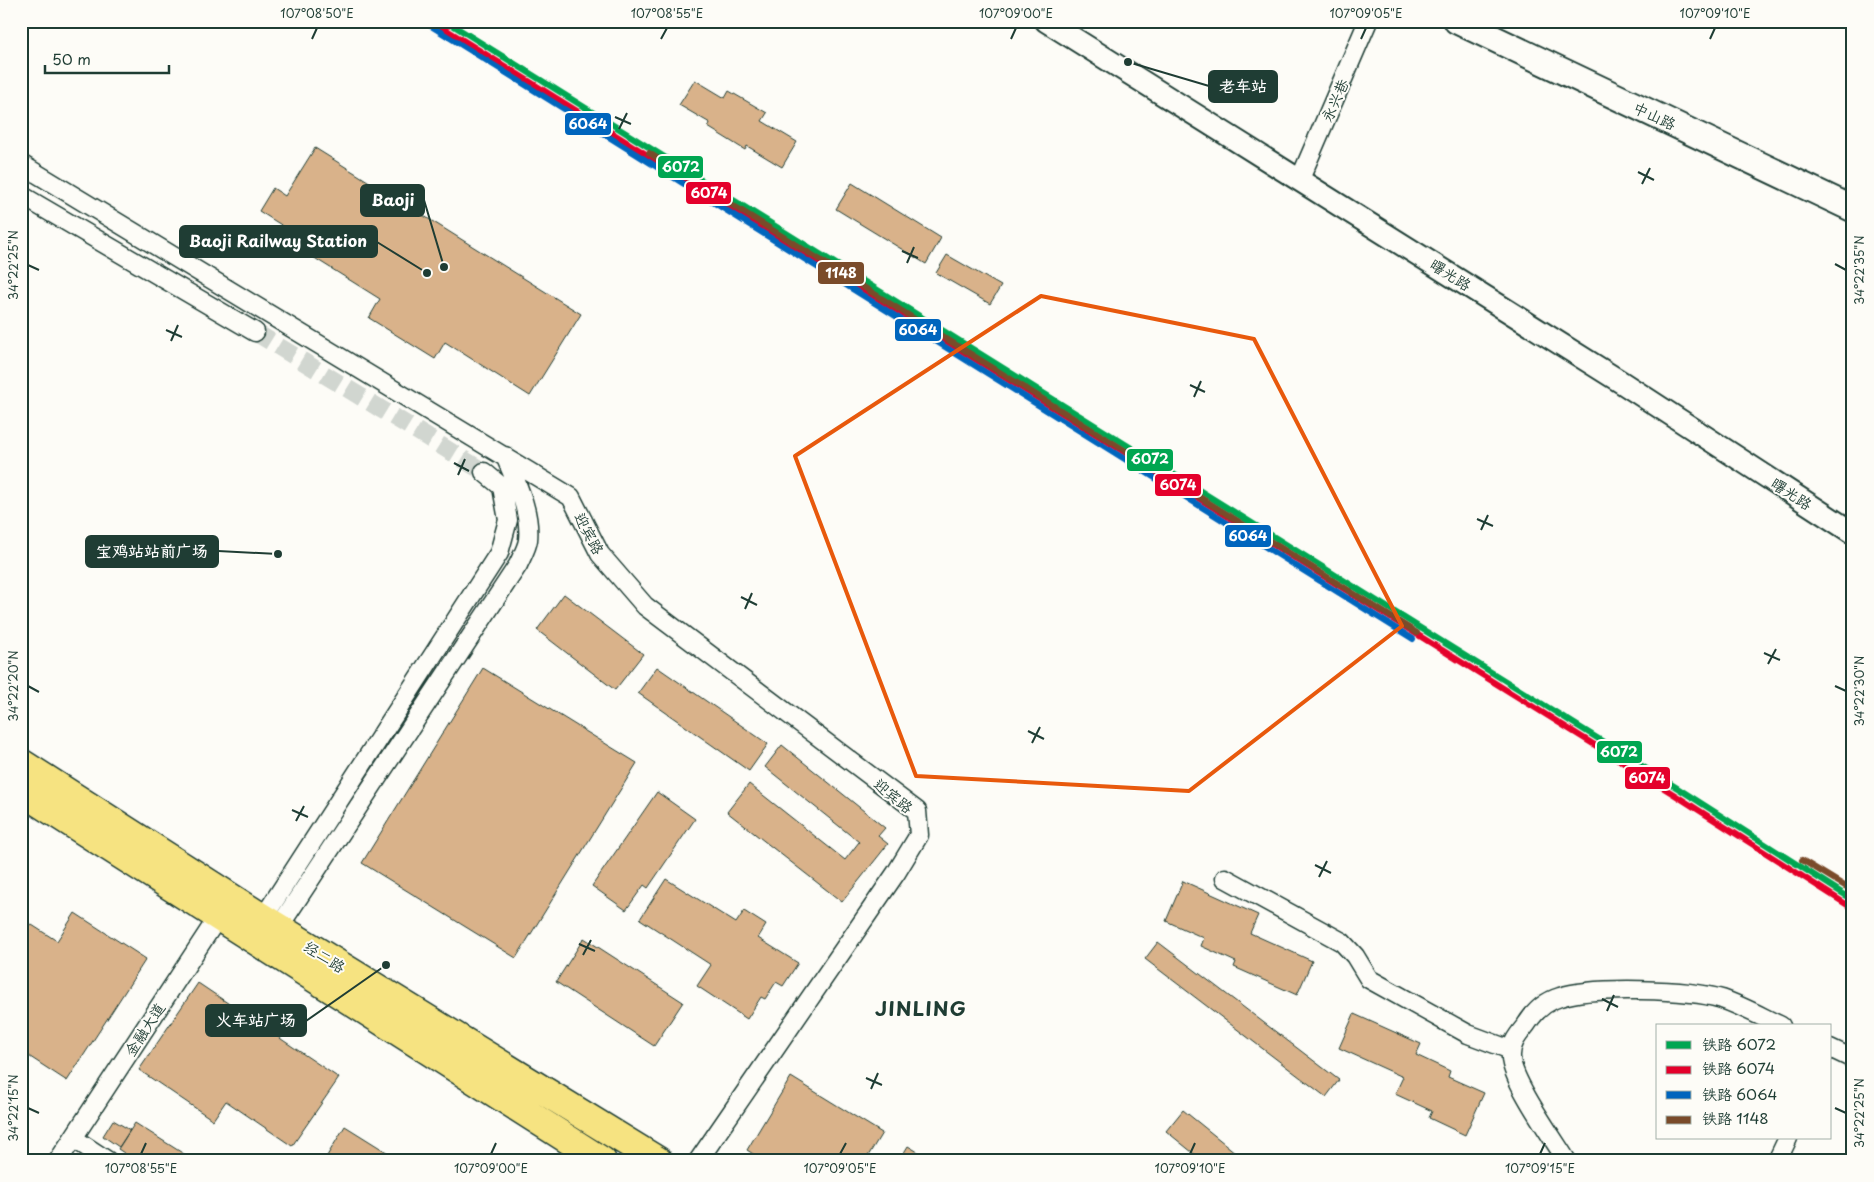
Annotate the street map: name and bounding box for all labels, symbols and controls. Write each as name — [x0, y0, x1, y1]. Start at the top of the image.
text: 107°08'50"E — [280, 4, 354, 22]
text: 107°08'55"E — [631, 4, 703, 22]
text: 107°09'00"E — [979, 4, 1053, 22]
text: 107°09'05"E — [1329, 4, 1403, 22]
text: 107°09'10"E — [1680, 4, 1750, 22]
scale bar — [45, 42, 169, 74]
text: 50 m — [52, 47, 91, 70]
callout: 老车站 — [1209, 71, 1277, 102]
text: 老车站 — [1219, 73, 1267, 97]
street label: 永兴巷 — [1314, 75, 1354, 125]
street label: 中山路 — [1630, 95, 1680, 135]
line badge: 6064 — [564, 112, 612, 136]
text: 6064 — [569, 113, 608, 134]
line badge: 6072 — [657, 155, 704, 179]
text: 6072 — [662, 156, 700, 177]
line badge: 6074 — [685, 181, 732, 205]
text: 6074 — [691, 182, 728, 203]
callout: Baoji — [361, 185, 424, 216]
text: Baoji — [372, 187, 414, 211]
callout: Baoji Railway Station — [180, 226, 377, 257]
text: Baoji Railway Station — [189, 228, 367, 252]
text: 34°22'25"N — [4, 230, 22, 300]
text: 34°22'35"N — [1850, 235, 1868, 305]
street label: 曙光路 — [1426, 252, 1476, 296]
line badge: 1148 — [817, 261, 865, 285]
text: 1148 — [825, 262, 857, 283]
line badge: 6064 — [894, 318, 942, 342]
text: 6064 — [899, 319, 938, 340]
line badge: 6072 — [1126, 448, 1174, 472]
text: 6072 — [1131, 448, 1169, 469]
street label: 曙光路 — [1767, 471, 1817, 515]
line badge: 6074 — [1154, 473, 1202, 497]
text: 6074 — [1160, 474, 1197, 495]
street label: 迎宾路 — [569, 508, 611, 558]
line badge: 6064 — [1224, 524, 1272, 548]
text: 6064 — [1229, 525, 1268, 546]
callout: 宝鸡站站前广场 — [86, 536, 218, 567]
text: 宝鸡站站前广场 — [96, 538, 208, 562]
text: 34°22'20"N — [4, 650, 22, 722]
text: 34°22'30"N — [1850, 656, 1868, 726]
line badge: 6072 — [1596, 740, 1643, 764]
text: 6072 — [1600, 741, 1638, 762]
line badge: 6074 — [1624, 766, 1671, 790]
text: 6074 — [1629, 767, 1666, 788]
street label: 迎宾路 — [869, 772, 919, 818]
street label: 经二路 — [300, 934, 350, 978]
district label: JINLING — [875, 993, 967, 1023]
street label: 金融大道 — [118, 998, 170, 1060]
callout: 火车站广场 — [206, 1005, 306, 1036]
text: 火车站广场 — [216, 1007, 296, 1031]
legend — [1656, 1024, 1832, 1140]
text: 铁路 6072 — [1702, 1032, 1776, 1055]
text: 铁路 6074 — [1702, 1056, 1775, 1079]
text: 34°22'15"N — [4, 1074, 22, 1142]
text: 34°22'25"N — [1850, 1078, 1868, 1148]
text: 铁路 6064 — [1702, 1082, 1778, 1105]
text: 铁路 1148 — [1702, 1106, 1769, 1129]
text: 107°08'55"E — [105, 1159, 177, 1177]
text: 107°09'00"E — [454, 1159, 528, 1177]
text: 107°09'05"E — [803, 1159, 877, 1177]
text: 107°09'10"E — [1155, 1159, 1225, 1177]
text: 107°09'15"E — [1505, 1159, 1575, 1177]

